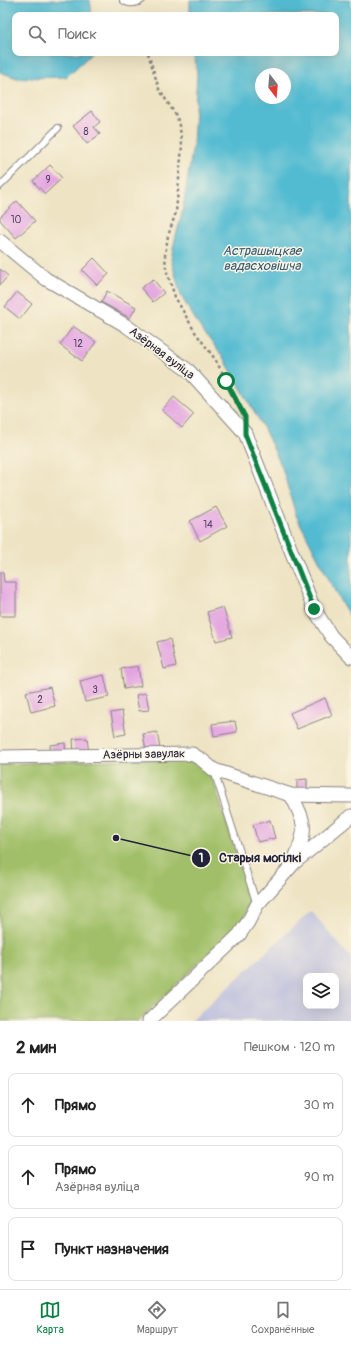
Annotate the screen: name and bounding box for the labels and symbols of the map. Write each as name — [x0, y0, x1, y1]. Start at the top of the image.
north arrow — [255, 68, 291, 104]
house number: 8 — [83, 126, 89, 138]
house number: 9 — [45, 174, 51, 186]
house number: 10 — [11, 214, 22, 226]
water label: Астрашыцкае вадасховішча — [223, 243, 303, 274]
street label: Азёрная вуліца — [126, 324, 198, 383]
house number: 12 — [73, 338, 83, 350]
route start — [217, 372, 235, 390]
house number: 14 — [203, 519, 213, 531]
route end — [305, 600, 323, 618]
house number: 3 — [92, 684, 98, 696]
house number: 2 — [37, 694, 43, 706]
street label: Азёрны завулак — [103, 746, 185, 763]
callout: Старыя могілкі — [191, 845, 309, 870]
text: Старыя могілкі — [219, 850, 302, 866]
text: 1 — [199, 851, 203, 866]

